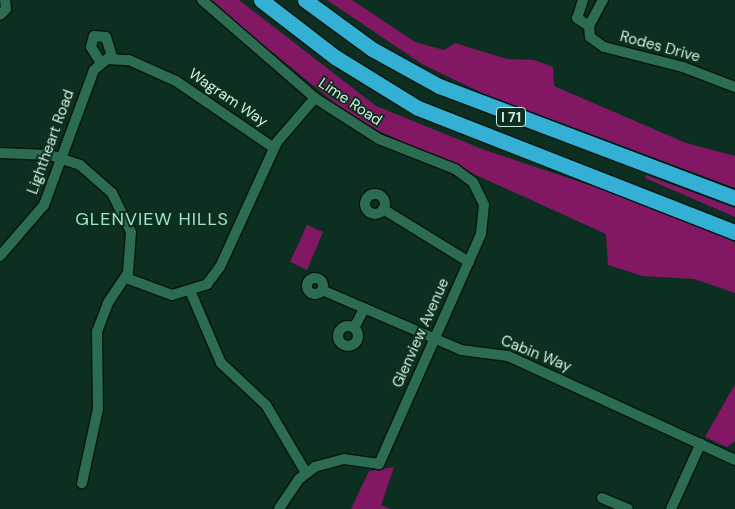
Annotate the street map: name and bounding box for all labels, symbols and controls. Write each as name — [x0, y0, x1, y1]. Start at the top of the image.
street label: Rodes Drive — [618, 28, 702, 66]
street label: Wagram Way — [185, 65, 271, 131]
street label: Lime Road — [315, 74, 385, 130]
street label: Lightheart Road — [24, 87, 78, 197]
road number: I 71 — [496, 105, 526, 128]
district label: GLENVIEW HILLS — [73, 208, 231, 230]
street label: Glenview Avenue — [389, 276, 453, 390]
street label: Cabin Way — [498, 332, 574, 376]

